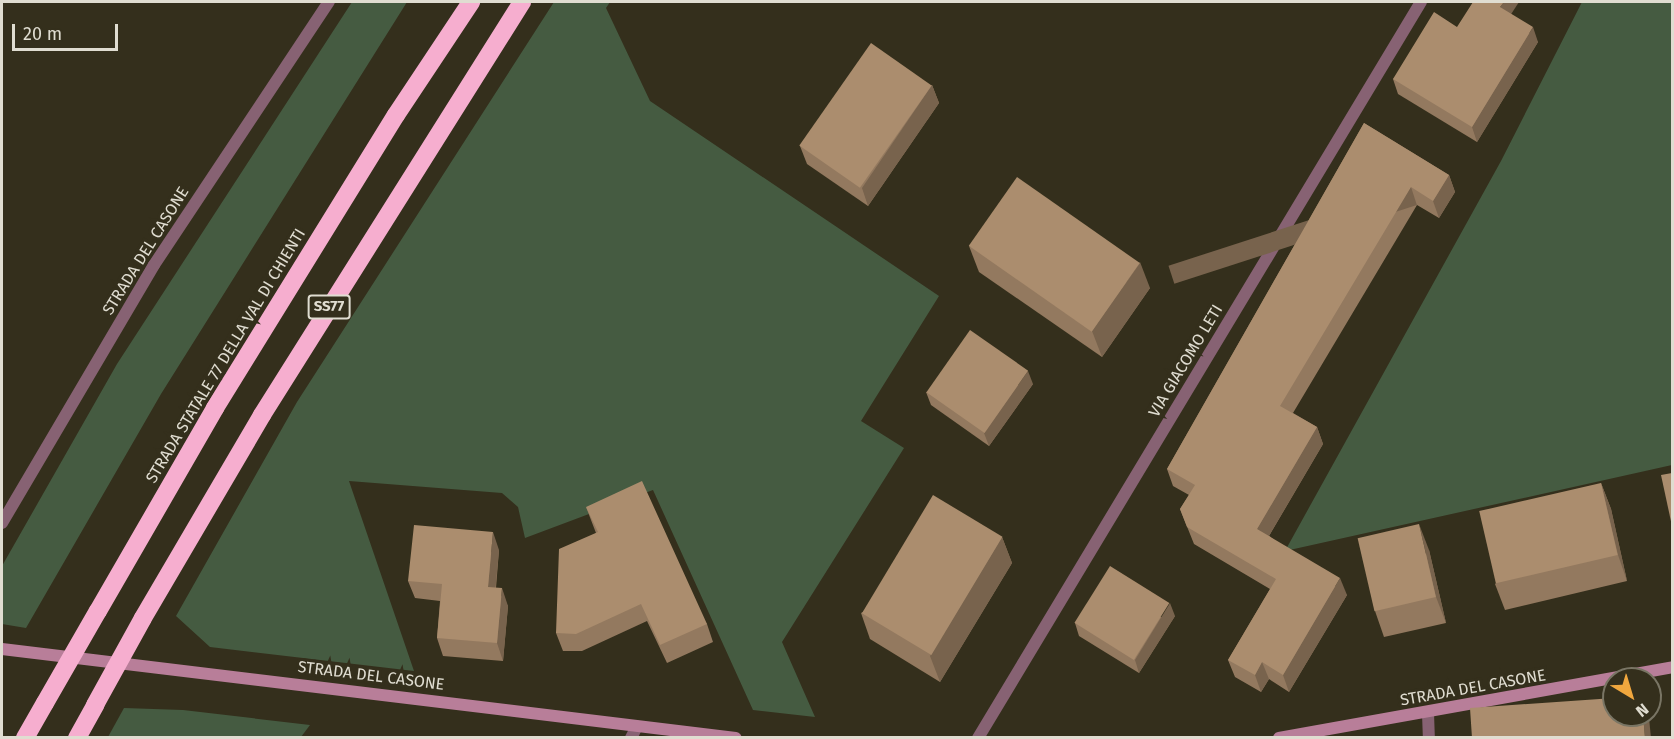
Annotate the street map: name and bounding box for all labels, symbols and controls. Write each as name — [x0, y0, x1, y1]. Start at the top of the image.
scale bar — [15, 12, 122, 50]
text: 20 m — [23, 23, 62, 45]
street label: STRADA DEL CASONE — [99, 183, 193, 319]
street label: STRADA STATALE 77 DELLA VAL DI CHIENTI — [142, 225, 310, 487]
road number: SS77 — [306, 295, 352, 319]
street label: VIA GIACOMO LETI — [1145, 301, 1227, 421]
street label: STRADA DEL CASONE — [297, 657, 445, 695]
street label: STRADA DEL CASONE — [1399, 666, 1547, 710]
north arrow — [1602, 667, 1662, 727]
text: N — [1632, 699, 1652, 721]

